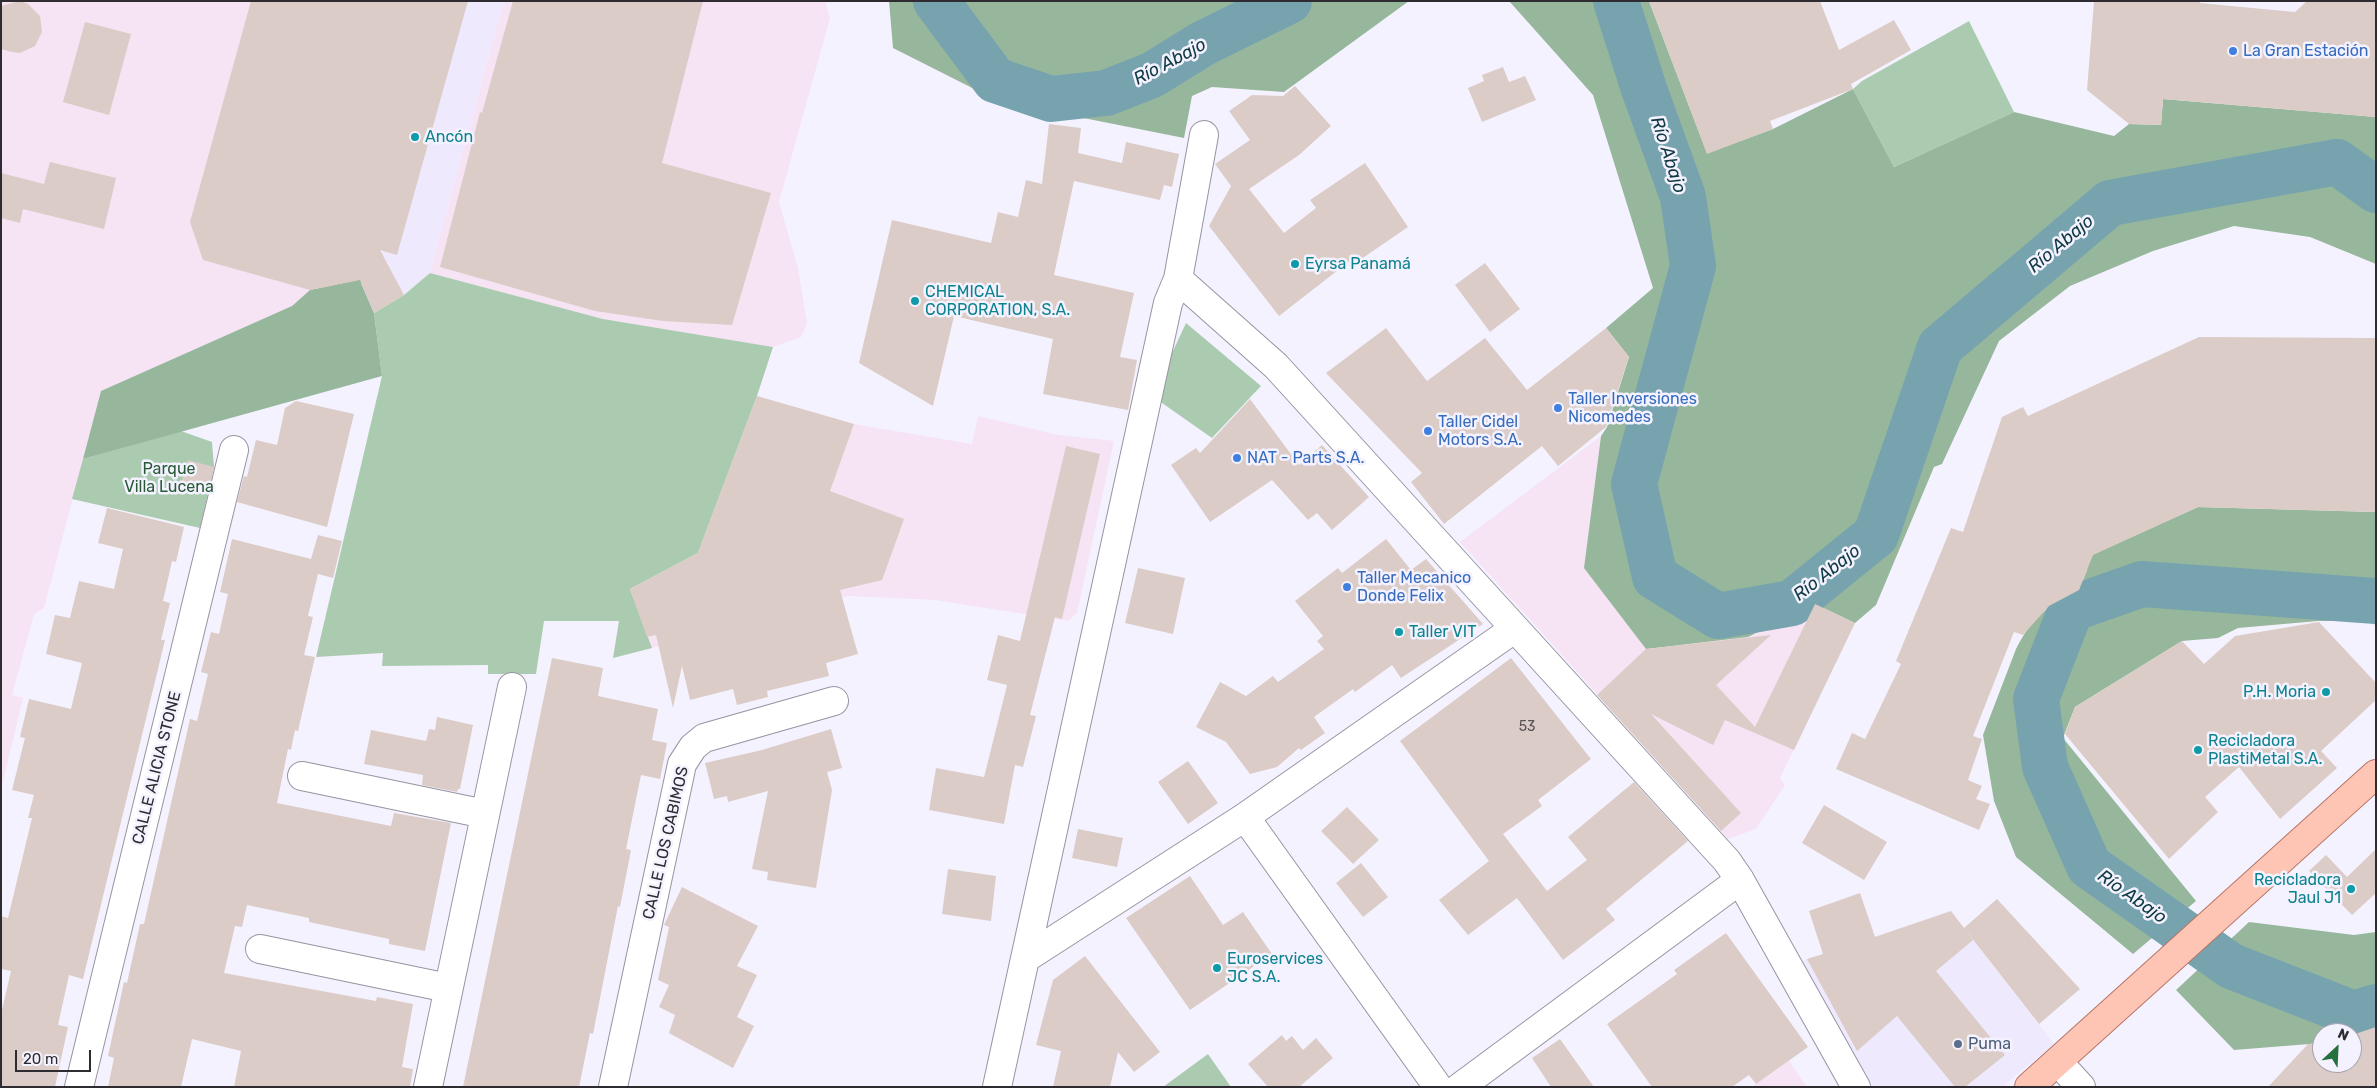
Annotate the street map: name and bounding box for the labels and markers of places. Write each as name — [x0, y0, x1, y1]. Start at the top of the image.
place label: La Gran Estación — [2243, 41, 2369, 61]
marker: La Gran Estación — [2227, 45, 2239, 57]
place label: Ancón — [425, 127, 473, 147]
marker: Ancón — [409, 131, 421, 143]
place label: Eyrsa Panamá — [1305, 254, 1411, 274]
marker: Eyrsa Panamá — [1289, 258, 1301, 270]
place label: CHEMICAL CORPORATION, S.A. — [925, 282, 1070, 320]
marker: CHEMICAL CORPORATION, S.A. — [909, 295, 921, 307]
place label: Taller Inversiones Nicomedes — [1568, 389, 1697, 427]
marker: Taller Inversiones Nicomedes — [1552, 402, 1564, 414]
place label: Taller Cidel Motors S.A. — [1438, 412, 1522, 450]
marker: Taller Cidel Motors S.A. — [1422, 425, 1434, 437]
place label: NAT - Parts S.A. — [1247, 448, 1365, 468]
marker: NAT - Parts S.A. — [1231, 452, 1243, 464]
place label: Taller Mecanico Donde Felix — [1357, 568, 1471, 606]
marker: Taller Mecanico Donde Felix — [1341, 581, 1353, 593]
place label: Taller VIT — [1409, 622, 1476, 642]
marker: Taller VIT — [1393, 626, 1405, 638]
place label: P.H. Moria — [2243, 682, 2316, 702]
marker: P.H. Moria — [2320, 686, 2332, 698]
place label: Recicladora PlastiMetal S.A. — [2208, 731, 2323, 769]
marker: Recicladora PlastiMetal S.A. — [2192, 744, 2204, 756]
place label: Recicladora Jaul J1 — [2254, 870, 2341, 908]
marker: Recicladora Jaul J1 — [2345, 883, 2357, 895]
place label: Euroservices JC S.A. — [1227, 949, 1323, 987]
marker: Euroservices JC S.A. — [1211, 962, 1223, 974]
place label: Puma — [1968, 1034, 2011, 1054]
marker: Puma — [1952, 1038, 1964, 1050]

